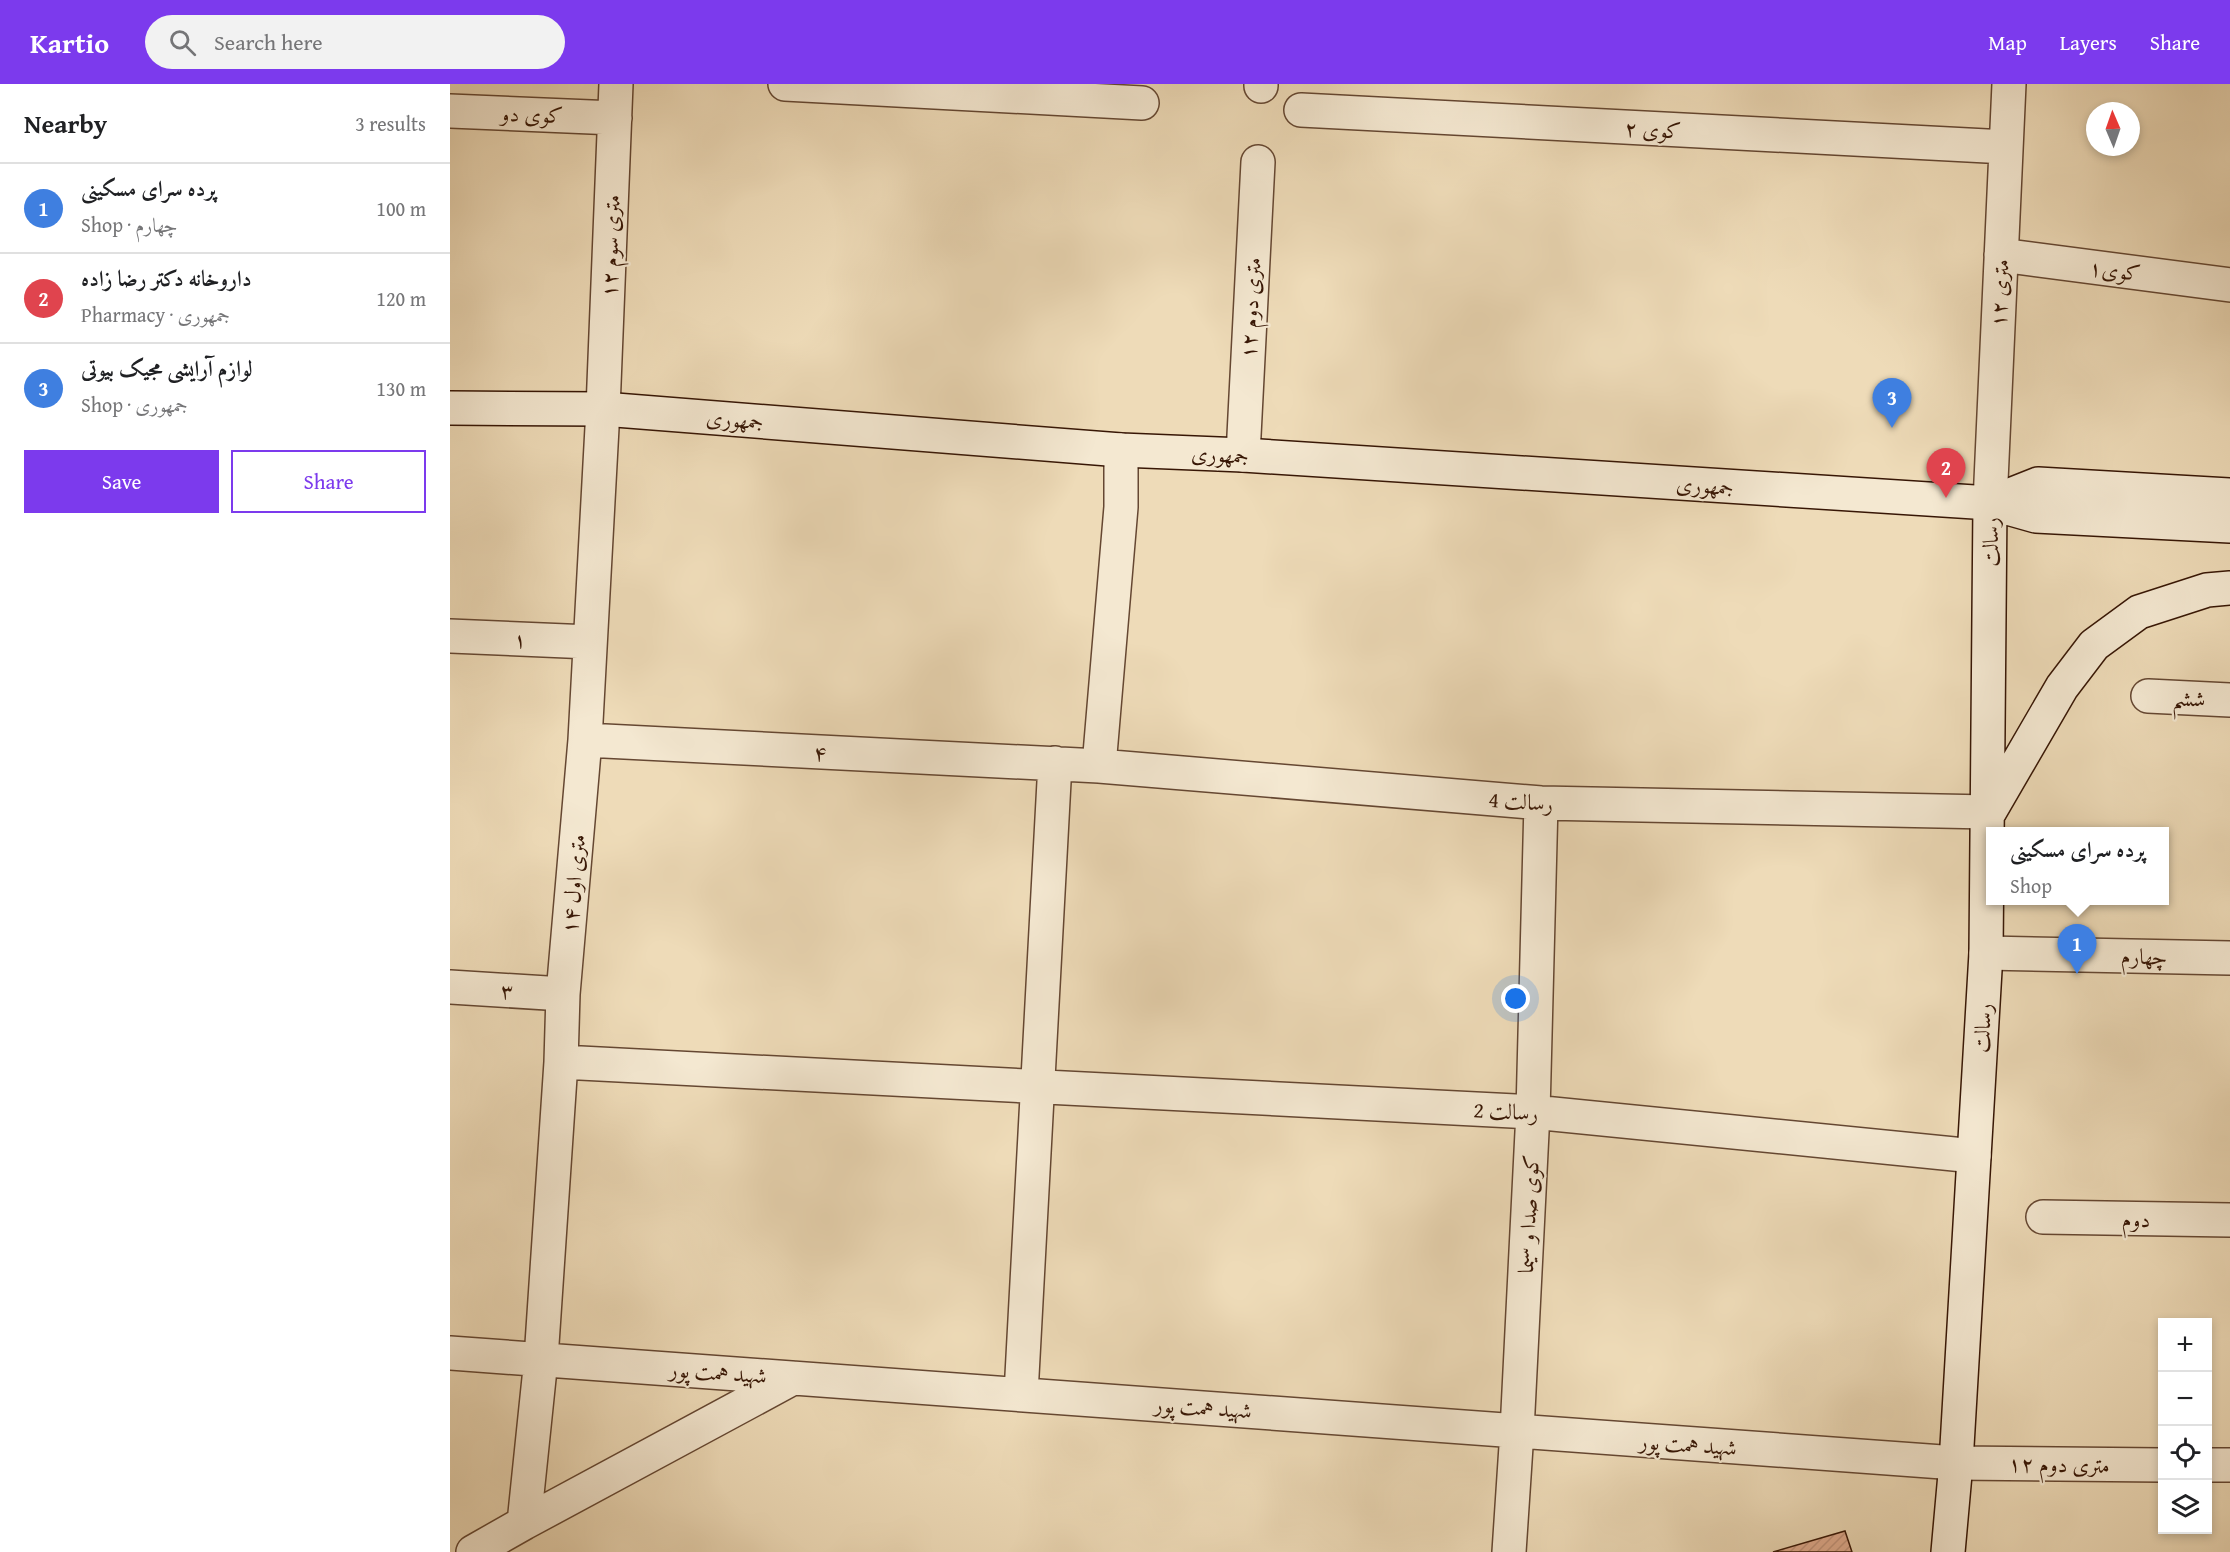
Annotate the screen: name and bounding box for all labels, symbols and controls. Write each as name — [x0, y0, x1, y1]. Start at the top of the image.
search box — [145, 15, 565, 69]
text: Kartio — [30, 22, 109, 63]
icon: search — [166, 26, 199, 59]
text: Search here — [214, 26, 323, 58]
text: Map — [1988, 27, 2027, 58]
text: Layers — [2060, 27, 2117, 58]
text: Share — [2150, 27, 2200, 58]
street label: کوی دو — [498, 97, 564, 131]
north arrow — [2086, 102, 2140, 156]
text: Nearby — [24, 104, 107, 143]
text: 3 results — [355, 109, 426, 138]
street label: کوی ۲ — [1624, 112, 1682, 146]
text: پرده سرای مسکینی — [81, 172, 216, 204]
text: 1 — [38, 194, 49, 223]
text: 100 m — [376, 194, 426, 223]
street label: ۱۲ متری سوم — [592, 194, 632, 298]
text: Shop · چهارم — [81, 210, 178, 239]
street label: کوی۱ — [2087, 251, 2143, 289]
street label: ۱۲ متری دوم — [1231, 256, 1273, 360]
street label: ۱۲ متری — [1981, 258, 2017, 328]
text: داروخانه دکتر رضا زاده — [81, 262, 252, 294]
text: 2 — [38, 284, 49, 313]
text: 120 m — [376, 284, 426, 313]
text: Pharmacy · جمهوری — [81, 300, 230, 329]
text: لوازم آرایشی مجیک بیوتی — [81, 352, 253, 384]
text: 3 — [38, 374, 49, 403]
text: 130 m — [376, 374, 426, 403]
pin: 3 — [1872, 378, 1912, 428]
text: Shop · جمهوری — [81, 390, 188, 419]
street label: جمهوری — [705, 401, 765, 437]
street label: جمهوری — [1190, 437, 1250, 471]
pin: 2 — [1926, 448, 1966, 498]
button: Save — [24, 450, 219, 513]
button: Share — [231, 450, 426, 513]
street label: جمهوری — [1675, 467, 1735, 503]
street label: رسالت — [1974, 517, 2006, 567]
street label: ۱ — [513, 623, 527, 655]
street label: ششم — [2172, 681, 2206, 721]
street label: ۴ — [813, 736, 827, 768]
street label: رسالت 4 — [1487, 783, 1555, 819]
popup — [1986, 827, 2169, 905]
street label: ۱۴ متری اول — [553, 833, 593, 935]
text: پرده سرای مسکینی — [2010, 833, 2145, 865]
text: Shop — [2010, 871, 2052, 900]
pin: 1 — [2058, 924, 2096, 974]
street label: چهارم — [2120, 940, 2168, 976]
street label: ۳ — [500, 974, 514, 1006]
your location — [1501, 984, 1530, 1013]
street label: رسالت — [1964, 1002, 2000, 1054]
street label: رسالت 2 — [1473, 1093, 1539, 1129]
street label: کوی صدا و سیما — [1509, 1154, 1547, 1274]
street label: دوم — [2121, 1203, 2151, 1239]
map controls — [2158, 1318, 2212, 1534]
button: + — [2158, 1318, 2212, 1372]
street label: شهید همت پور — [666, 1352, 768, 1392]
button: − — [2158, 1372, 2212, 1426]
street label: شهید همت پور — [1151, 1387, 1253, 1427]
street label: شهید همت پور — [1636, 1424, 1738, 1464]
button: locate — [2158, 1426, 2212, 1480]
street label: ۱۲ متری دوم — [2008, 1447, 2110, 1485]
button: layers — [2158, 1480, 2212, 1534]

